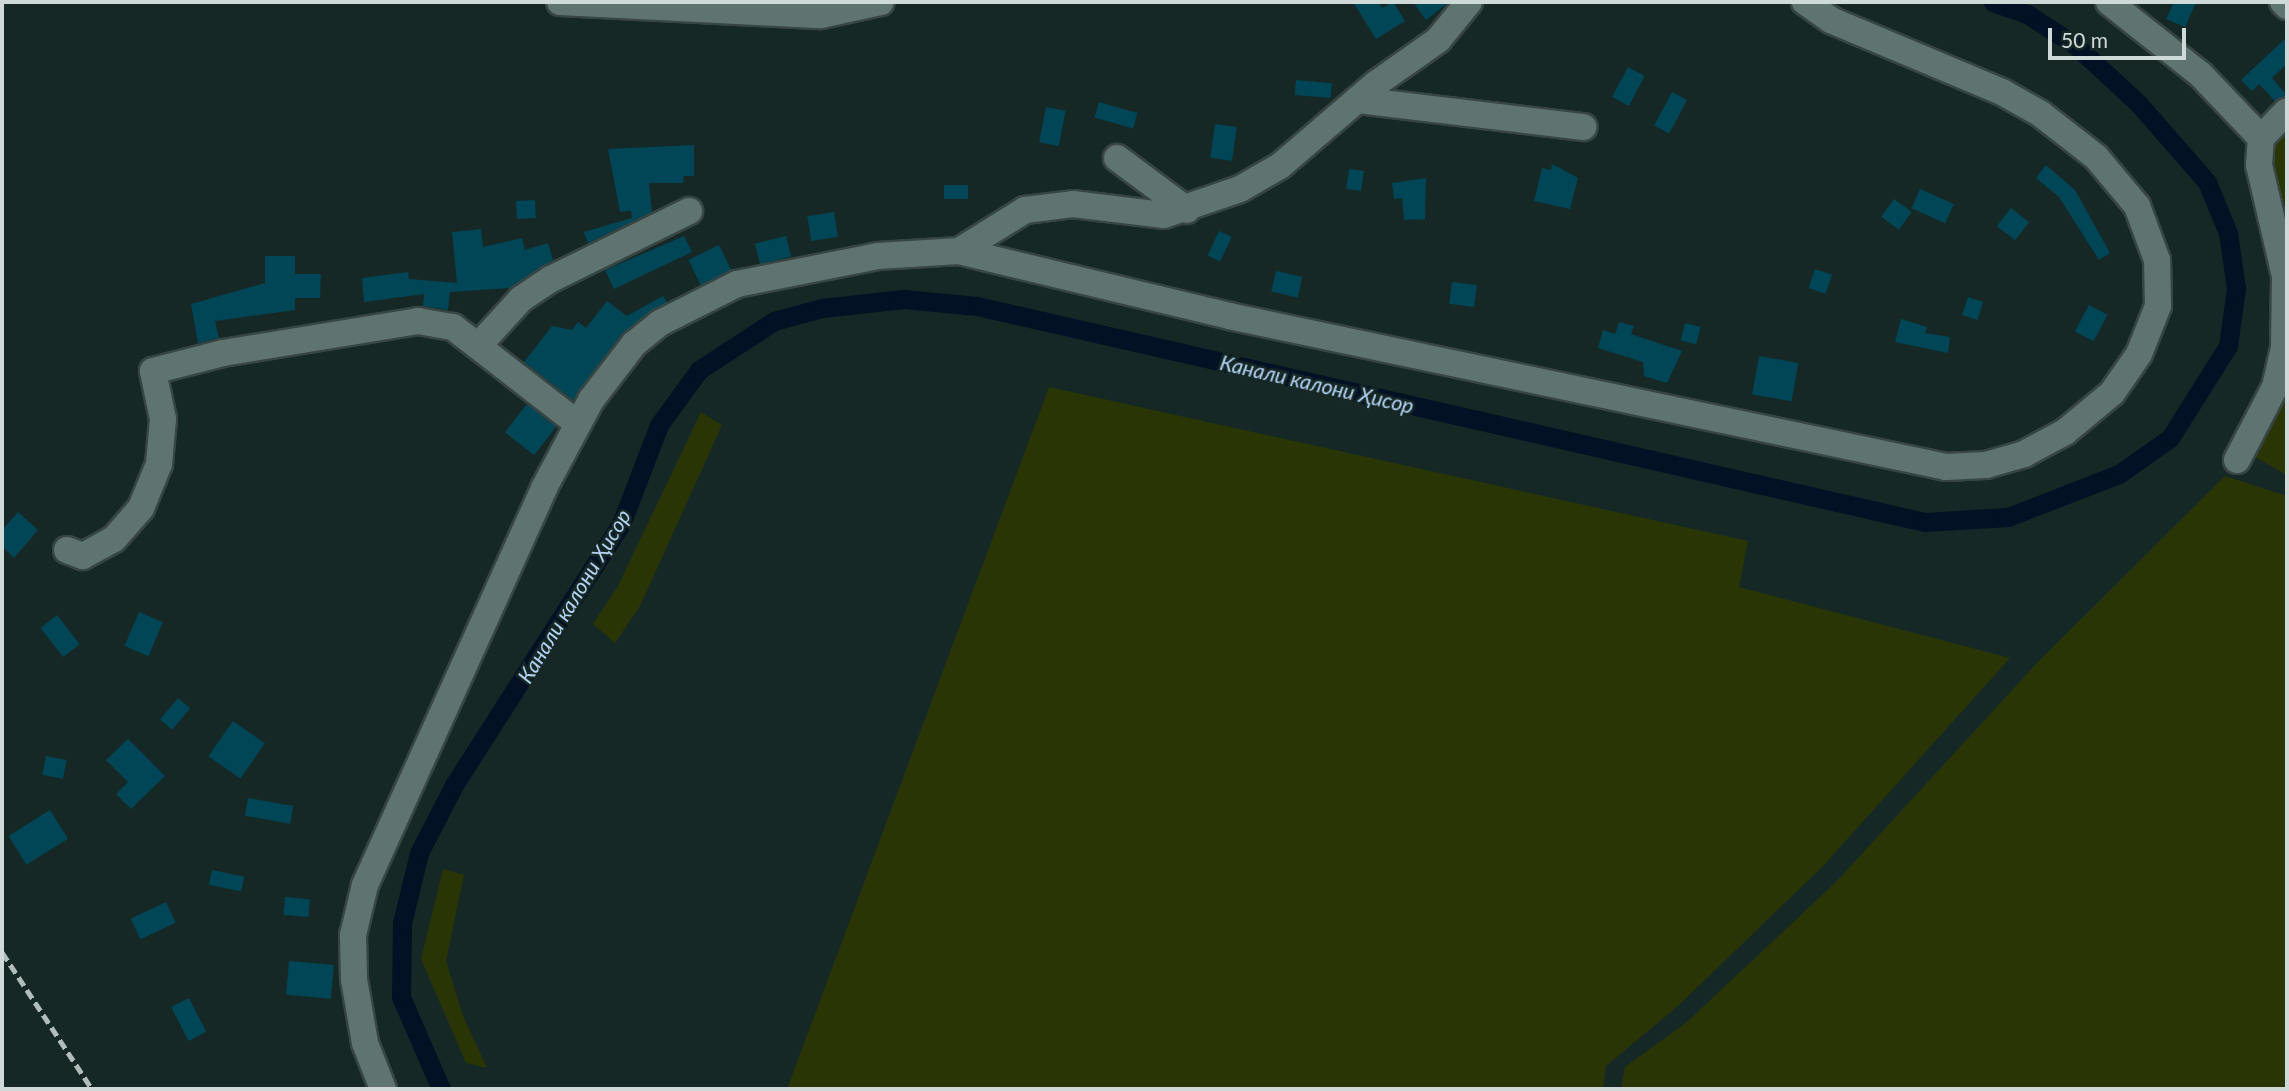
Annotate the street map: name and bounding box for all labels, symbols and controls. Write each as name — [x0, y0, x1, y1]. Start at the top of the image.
scale bar — [2051, 14, 2189, 58]
text: 50 m — [2061, 27, 2108, 52]
water label: Канали калони Ҳисор — [1218, 349, 1416, 419]
water label: Канали калони Ҳисор — [512, 505, 636, 687]

